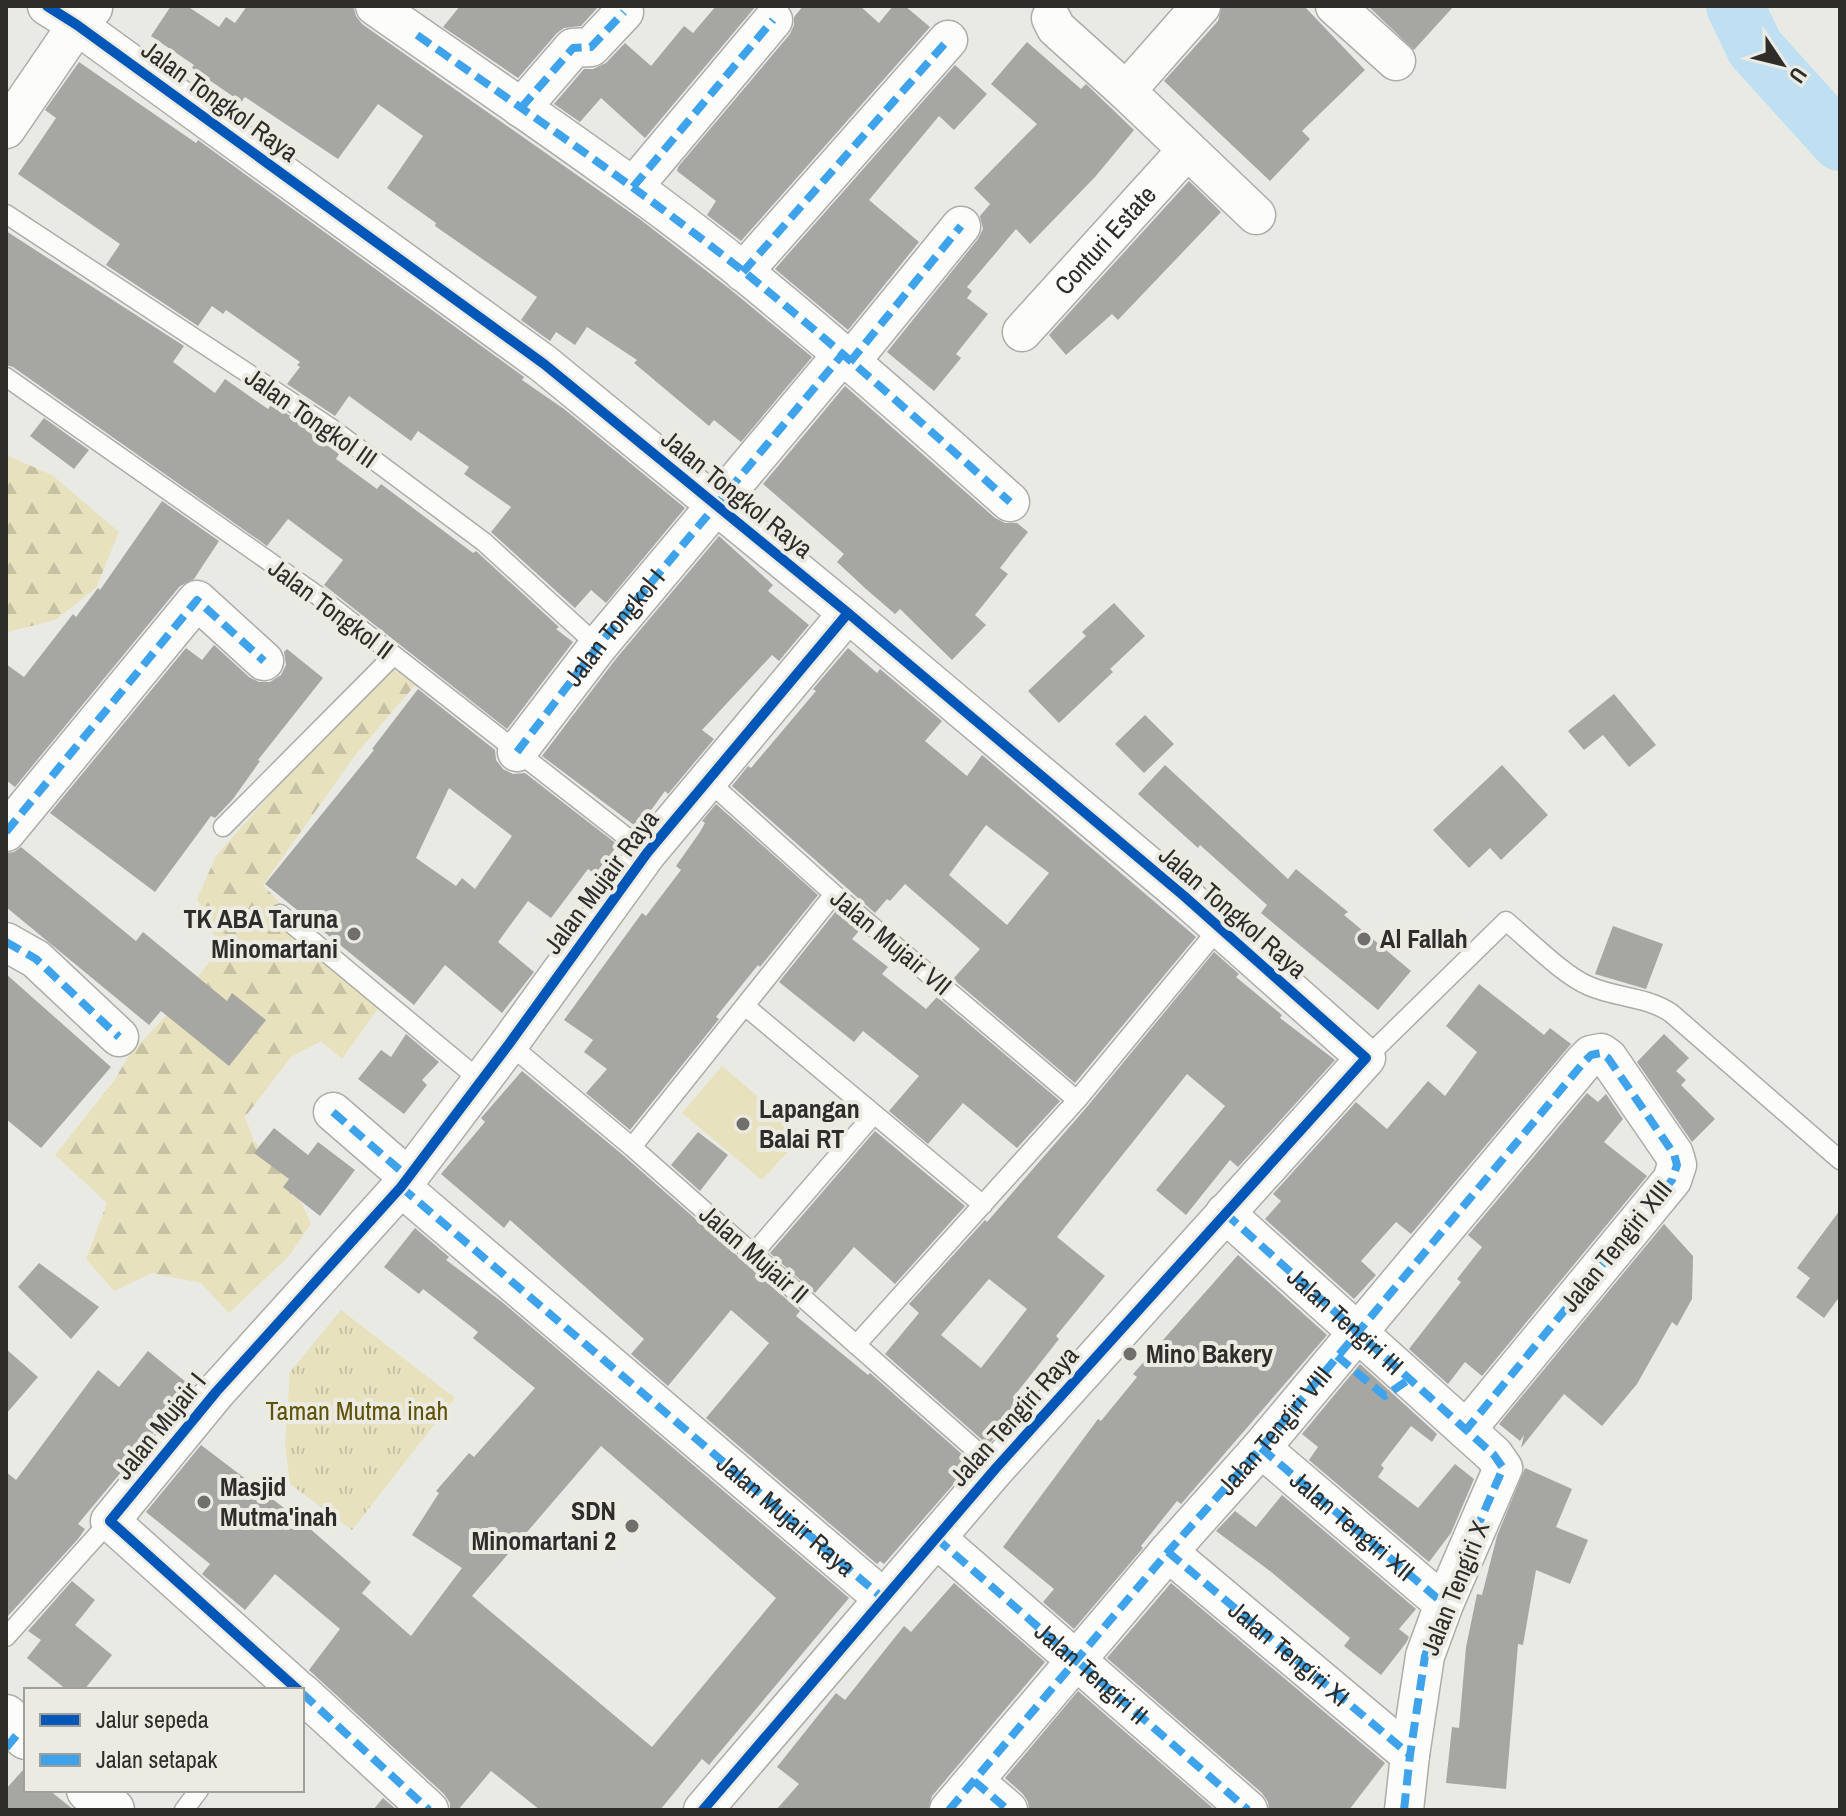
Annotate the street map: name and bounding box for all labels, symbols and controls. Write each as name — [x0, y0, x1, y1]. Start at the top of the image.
north arrow — [1742, 24, 1822, 104]
street label: Jalan Tongkol Raya — [135, 32, 306, 169]
text: U — [1782, 62, 1814, 89]
street label: Conturi Estate — [1046, 178, 1164, 302]
street label: Jalan Tongkol III — [238, 359, 384, 476]
street label: Jalan Tongkol Raya — [654, 422, 821, 566]
street label: Jalan Tongkol II — [262, 550, 401, 667]
street label: Jalan Tongkol I — [556, 561, 672, 693]
street label: Jalan Mujair Raya — [535, 802, 666, 961]
street label: Jalan Tongkol Raya — [1152, 837, 1315, 986]
street label: Jalan Mujair VII — [823, 881, 959, 1003]
place label: TK ABA Taruna Minomartani — [184, 901, 338, 966]
place label: Al Fallah — [1380, 921, 1468, 956]
marker: TK ABA Taruna Minomartani — [345, 925, 363, 943]
marker: Al Fallah — [1355, 930, 1373, 948]
place label: Lapangan Balai RT — [759, 1091, 860, 1156]
marker: Lapangan Balai RT — [734, 1115, 752, 1133]
street label: Jalan Tengiri XIII — [1552, 1173, 1679, 1319]
street label: Jalan Mujair II — [692, 1196, 816, 1311]
street label: Jalan Tengiri III — [1280, 1259, 1412, 1383]
place label: Mino Bakery — [1146, 1336, 1273, 1371]
street label: Jalan Tengiri Raya — [941, 1338, 1086, 1493]
marker: Mino Bakery — [1121, 1345, 1139, 1363]
street label: Jalan Tengiri VIII — [1209, 1358, 1339, 1502]
street label: Jalan Mujair I — [106, 1365, 213, 1486]
park label: Taman Mutma inah — [266, 1393, 448, 1428]
street label: Jalan Mujair Raya — [710, 1446, 863, 1584]
street label: Jalan Tengiri XII — [1283, 1462, 1423, 1589]
place label: Masjid Mutma'inah — [220, 1469, 338, 1534]
marker: Masjid Mutma'inah — [195, 1493, 213, 1511]
place label: SDN Minomartani 2 — [471, 1493, 616, 1558]
street label: Jalan Tengiri X — [1412, 1515, 1498, 1660]
marker: SDN Minomartani 2 — [623, 1517, 641, 1535]
street label: Jalan Tengiri XI — [1221, 1592, 1357, 1714]
street label: Jalan Tengiri II — [1027, 1614, 1156, 1732]
legend — [24, 1688, 304, 1792]
text: Jalur sepeda — [96, 1703, 209, 1735]
text: Jalan setapak — [96, 1743, 218, 1775]

